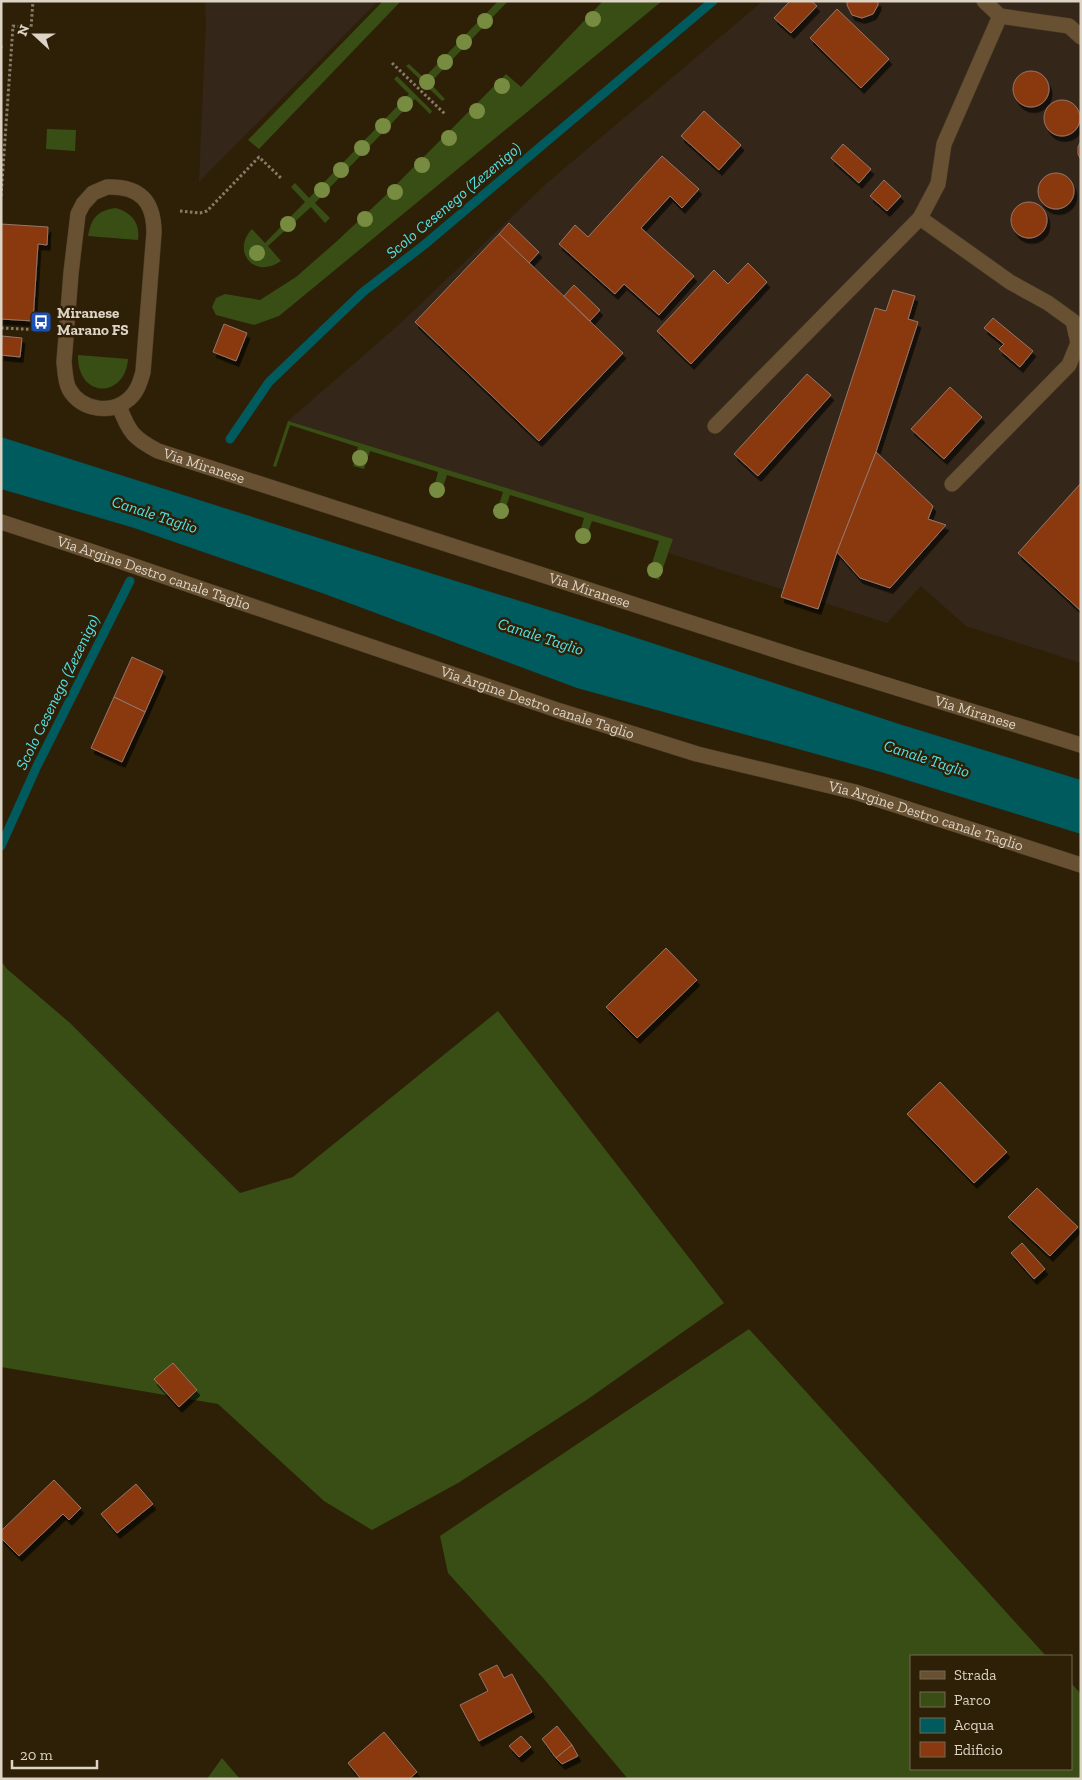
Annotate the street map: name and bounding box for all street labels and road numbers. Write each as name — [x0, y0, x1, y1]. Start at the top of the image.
street label: Via Miranese — [160, 444, 247, 487]
street label: Via Argine Destro canale Taglio — [54, 532, 253, 614]
street label: Via Miranese — [545, 568, 632, 612]
street label: Via Argine Destro canale Taglio — [437, 662, 637, 743]
street label: Via Miranese — [932, 691, 1019, 733]
street label: Via Argine Destro canale Taglio — [826, 777, 1026, 855]

